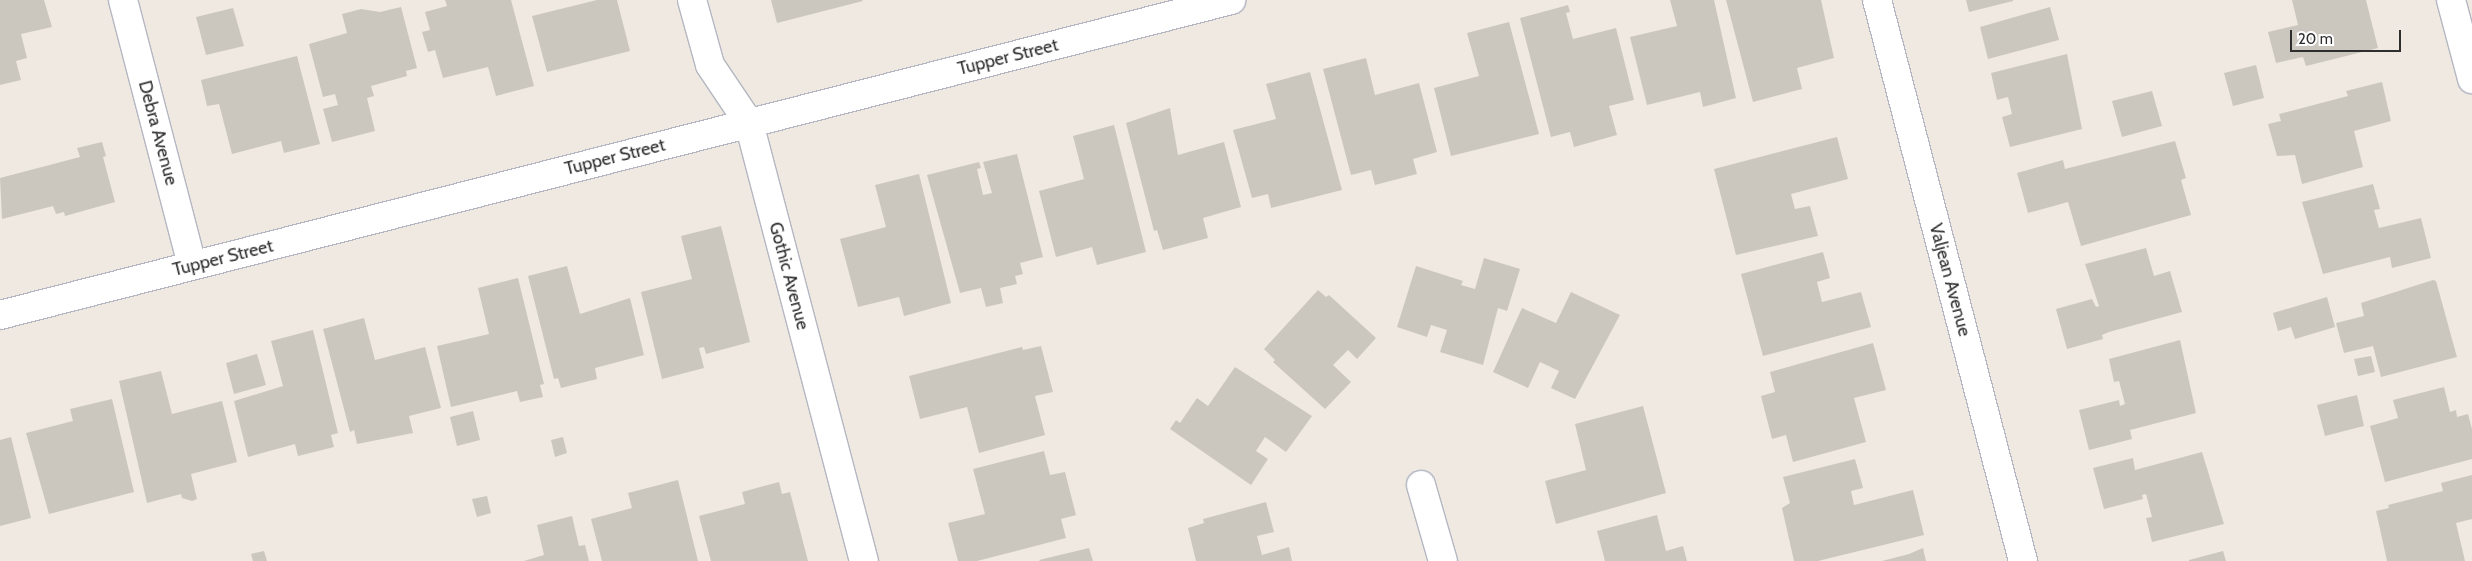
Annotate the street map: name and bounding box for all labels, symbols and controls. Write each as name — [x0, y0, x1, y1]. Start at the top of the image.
scale bar — [2292, 20, 2403, 52]
text: 20 m — [2298, 30, 2333, 48]
street label: Tupper Street — [956, 34, 1060, 80]
street label: Debra Avenue — [134, 78, 182, 188]
street label: Tupper Street — [563, 134, 667, 180]
street label: Gothic Avenue — [764, 220, 814, 332]
street label: Valjean Avenue — [1925, 221, 1975, 339]
street label: Tupper Street — [171, 235, 275, 281]

